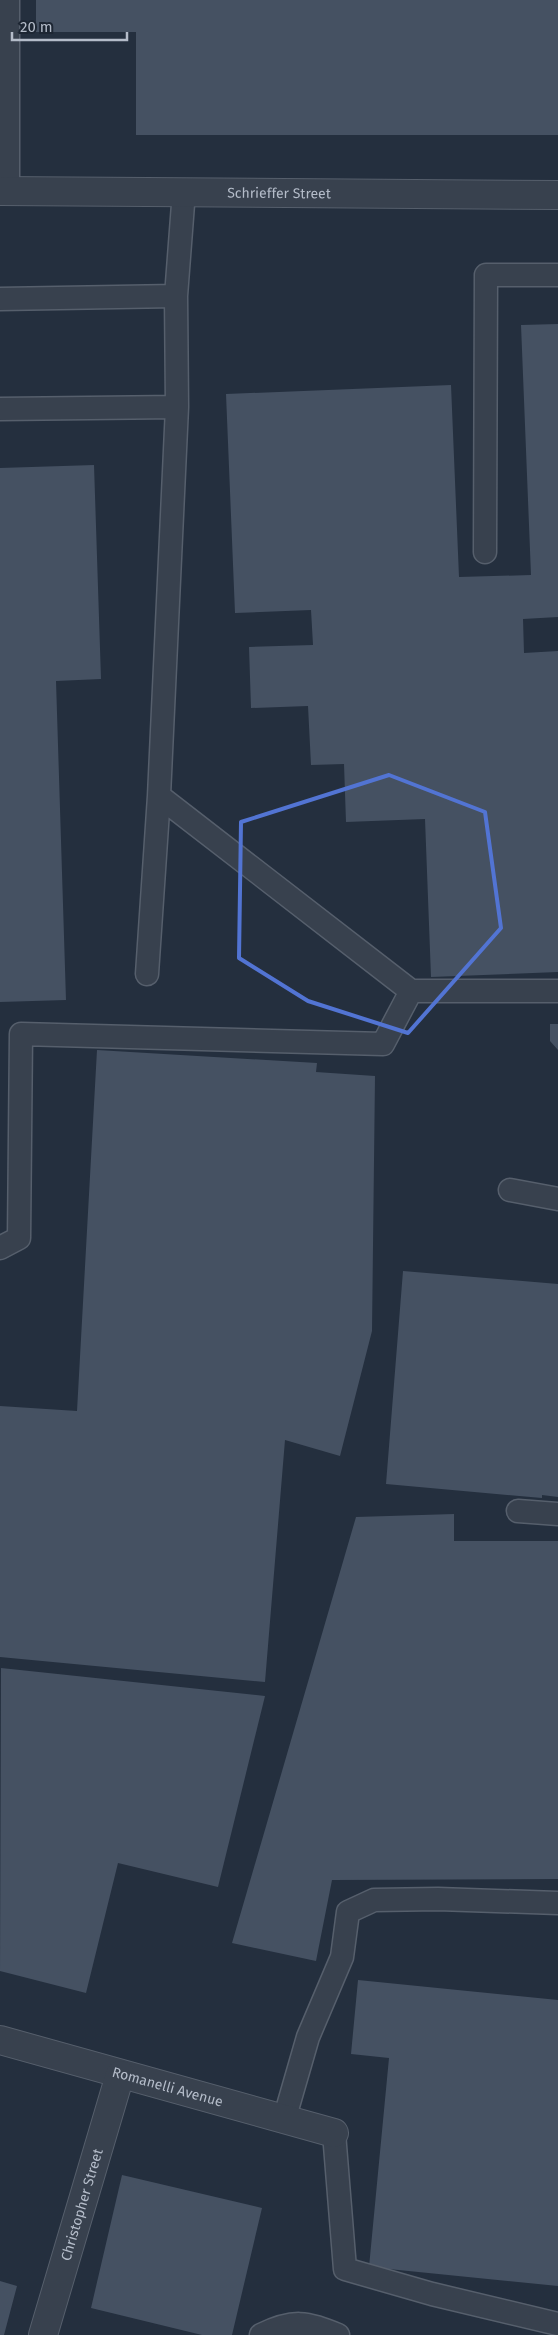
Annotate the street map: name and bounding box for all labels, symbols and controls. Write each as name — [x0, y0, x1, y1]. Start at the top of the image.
scale bar — [12, 10, 128, 42]
text: 20 m — [20, 18, 53, 36]
street label: Schrieffer Street — [227, 185, 332, 202]
street label: Romanelli Avenue — [110, 2064, 225, 2111]
street label: Christopher Street — [57, 2146, 107, 2263]

